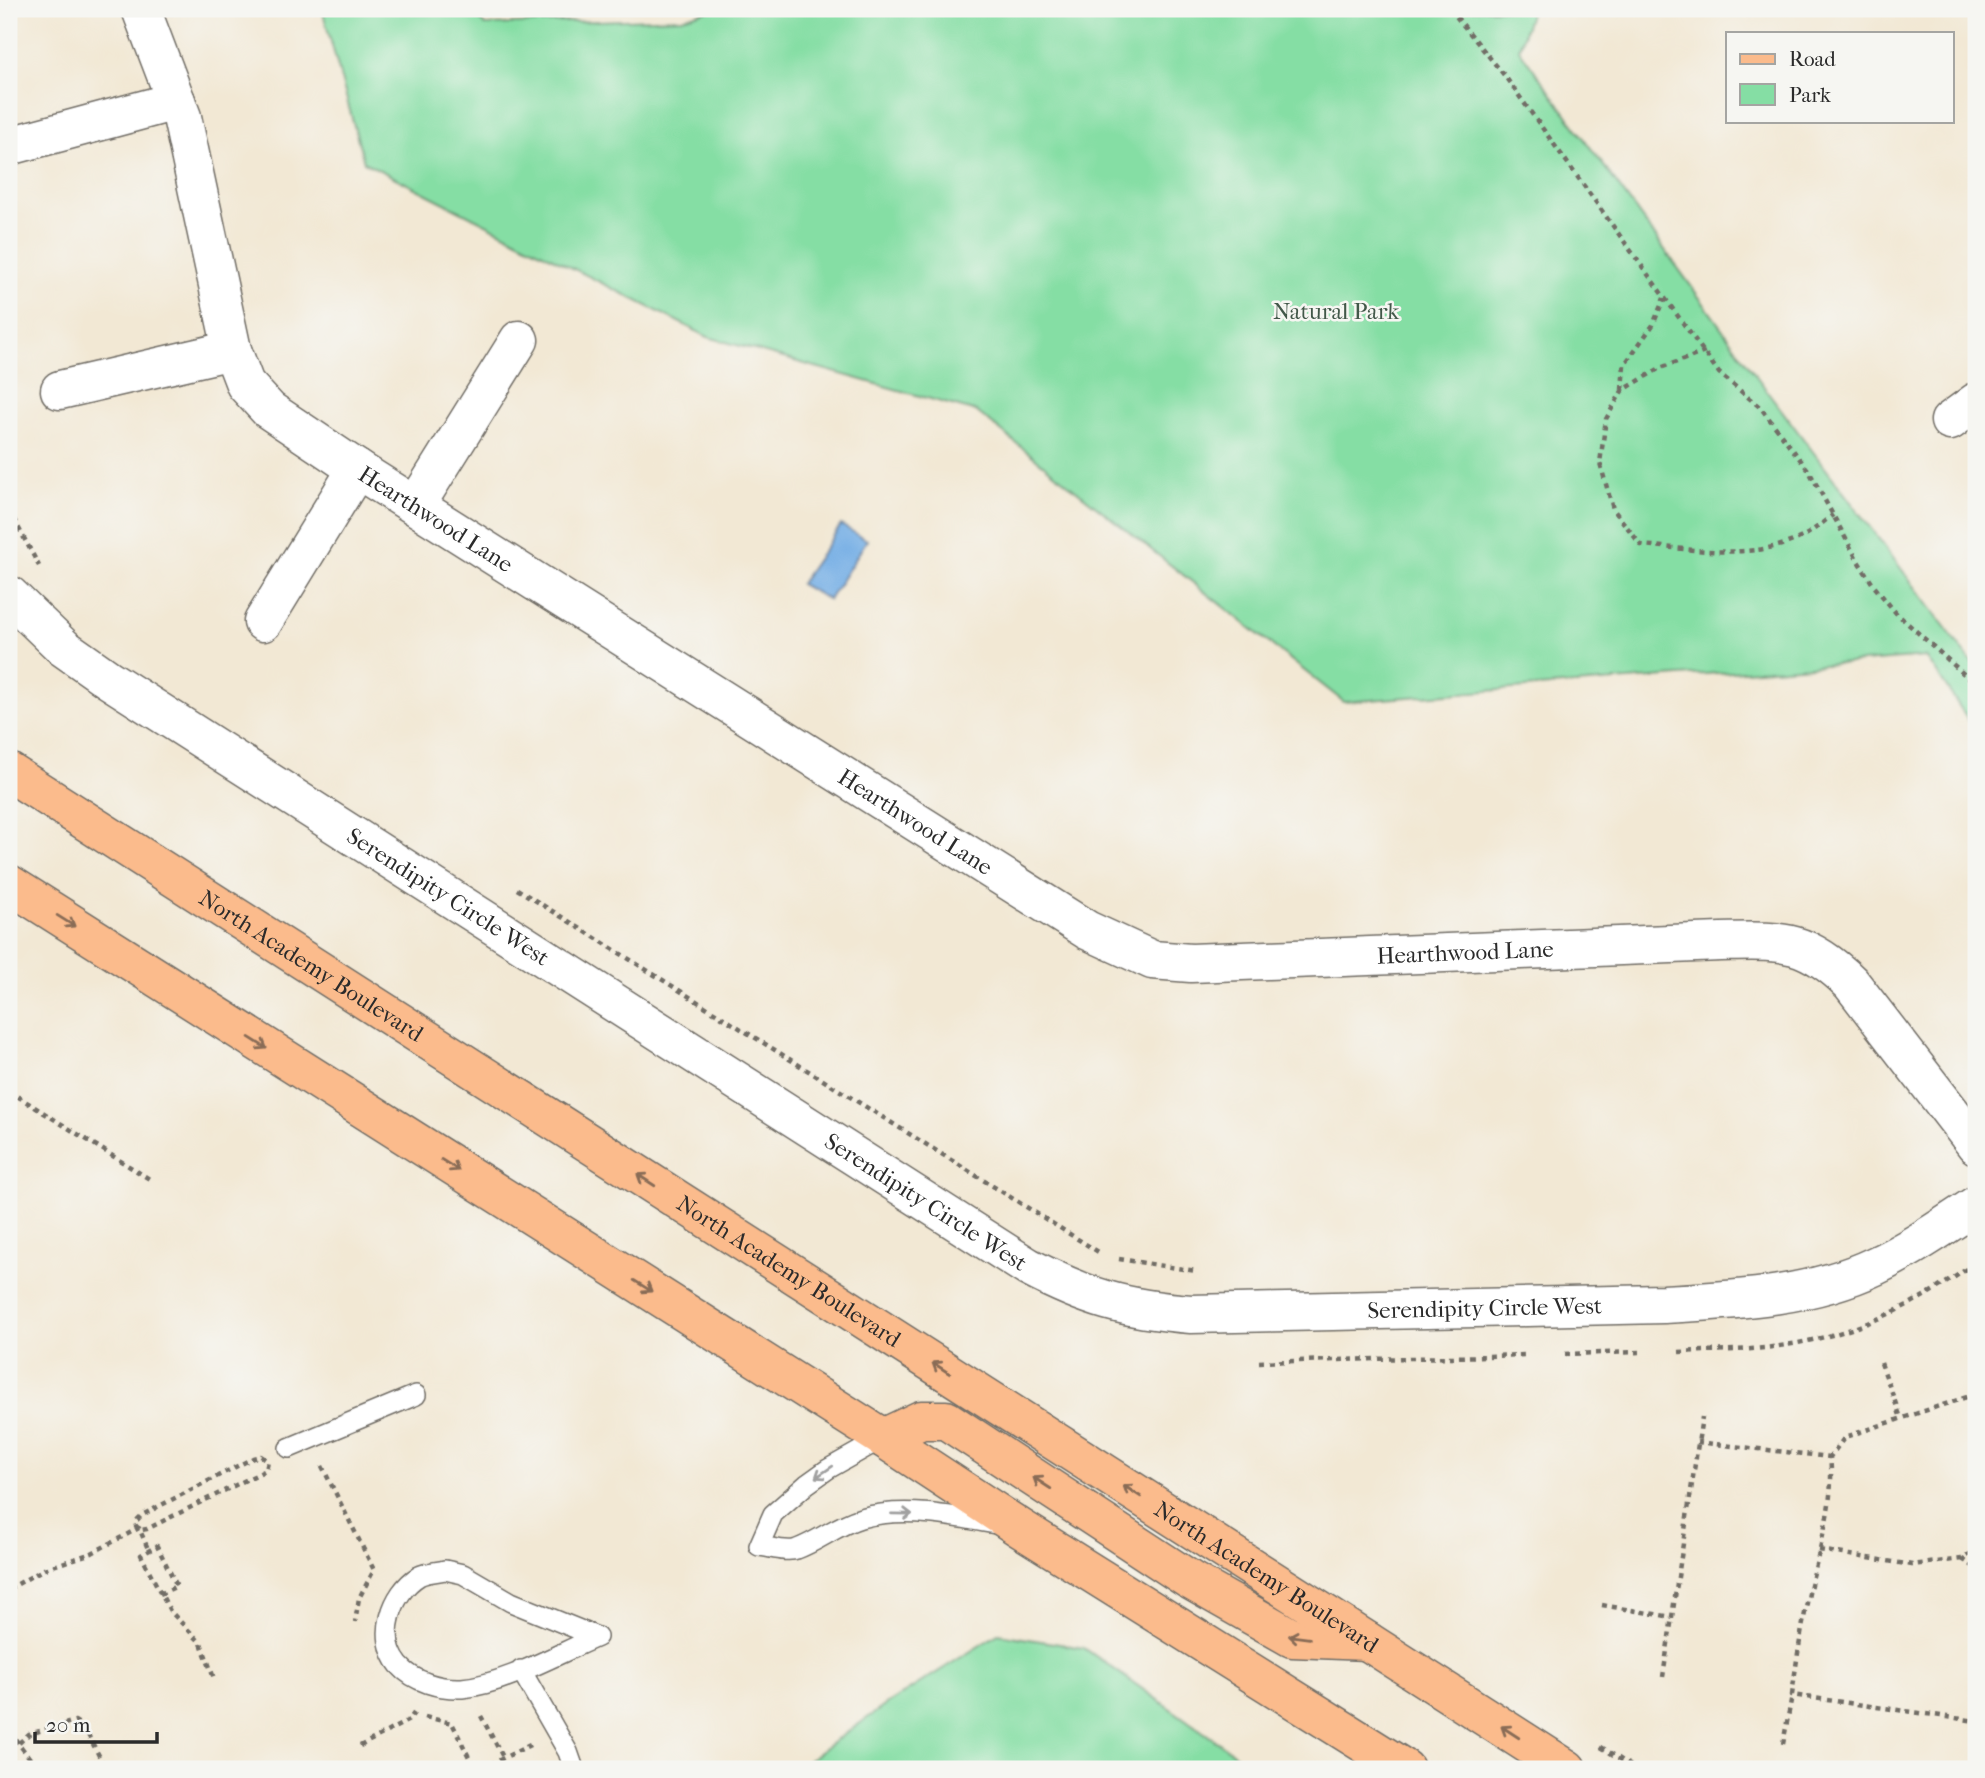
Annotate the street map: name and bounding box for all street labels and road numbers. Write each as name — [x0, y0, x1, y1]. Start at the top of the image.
street label: Hearthwood Lane — [354, 461, 518, 578]
street label: Hearthwood Lane — [833, 763, 997, 881]
street label: Serendipity Circle West — [342, 822, 554, 972]
street label: North Academy Boulevard — [194, 884, 429, 1048]
street label: Hearthwood Lane — [1376, 936, 1554, 970]
street label: Serendipity Circle West — [819, 1128, 1032, 1277]
street label: North Academy Boulevard — [672, 1190, 906, 1353]
street label: Serendipity Circle West — [1367, 1292, 1602, 1324]
street label: North Academy Boulevard — [1149, 1496, 1384, 1659]

